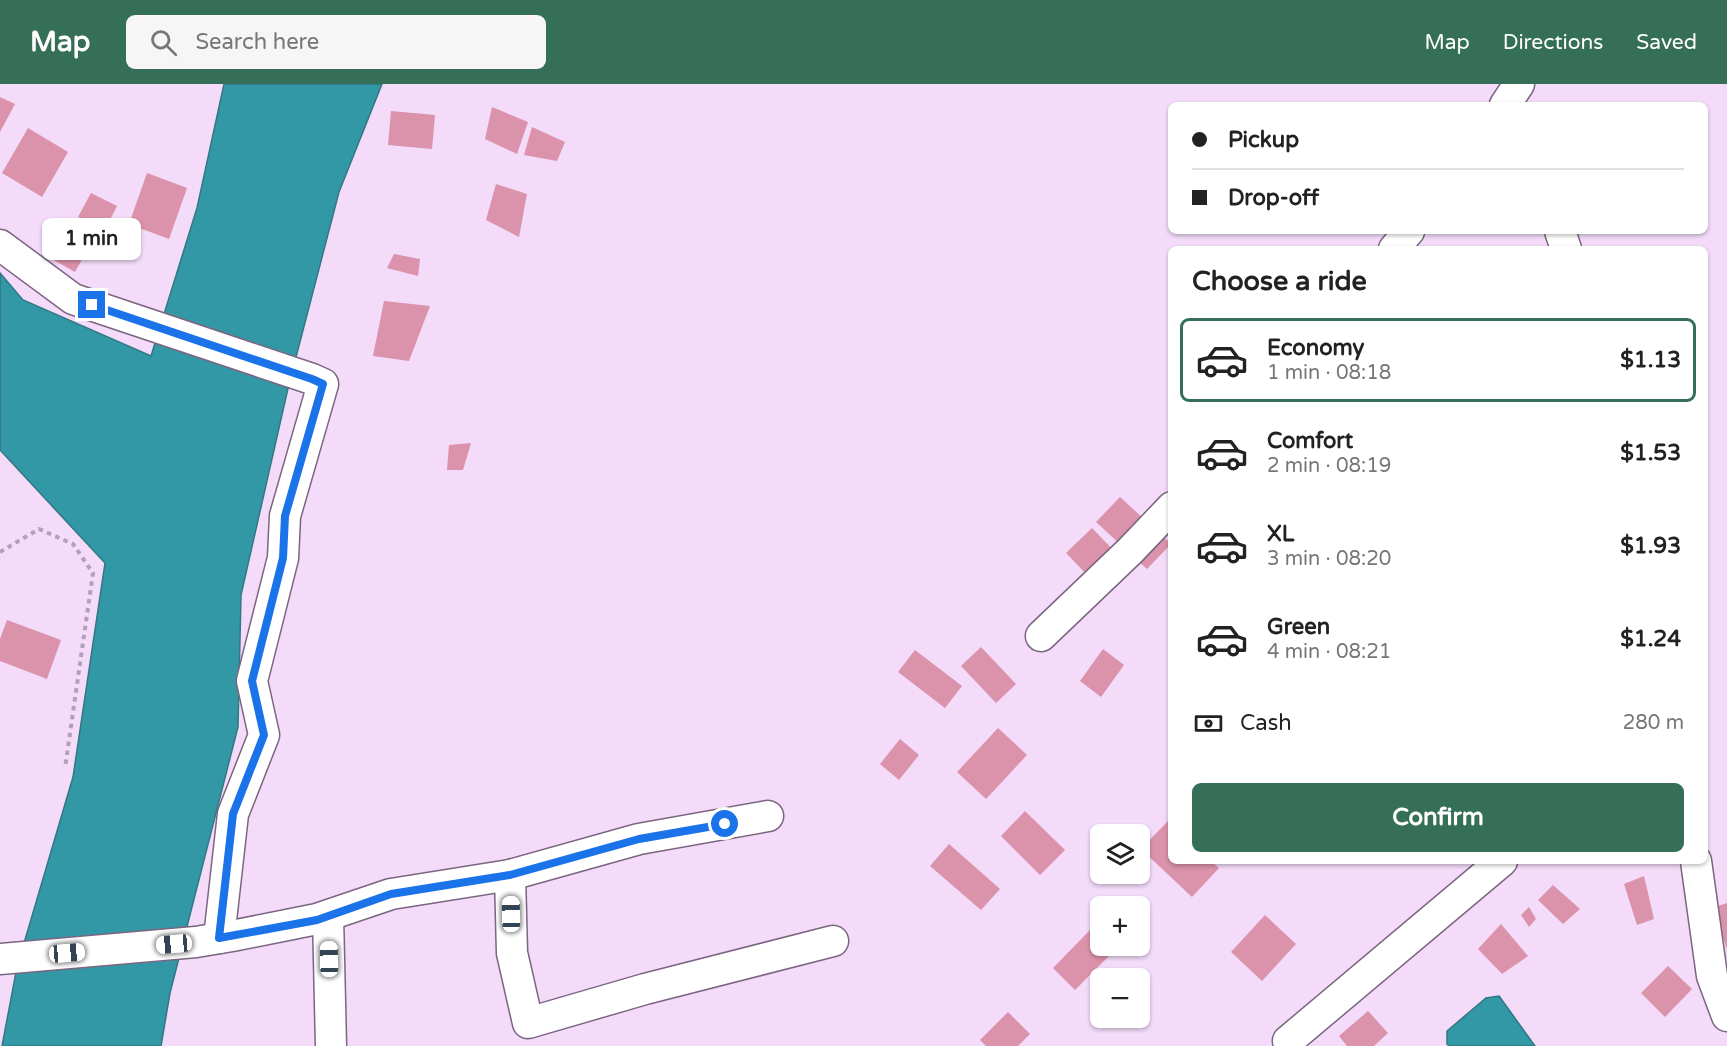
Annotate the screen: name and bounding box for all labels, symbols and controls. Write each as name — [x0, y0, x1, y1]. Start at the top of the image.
search box — [126, 15, 546, 69]
text: Map — [30, 25, 90, 59]
icon: search — [147, 26, 180, 59]
text: Search here — [195, 29, 319, 55]
text: Map — [1424, 30, 1470, 55]
text: Directions — [1503, 30, 1603, 55]
text: Saved — [1636, 30, 1697, 55]
text: Pickup — [1228, 127, 1299, 153]
text: Drop-off — [1228, 185, 1319, 211]
callout: 1 min — [42, 218, 142, 260]
text: 1 min — [65, 227, 118, 251]
text: Choose a ride — [1192, 265, 1367, 298]
route end — [78, 291, 105, 318]
icon: car — [1195, 333, 1249, 387]
text: Economy — [1267, 335, 1364, 361]
text: $1.13 — [1620, 347, 1681, 373]
text: 1 min · 08:18 — [1267, 361, 1391, 385]
icon: car — [1195, 426, 1249, 480]
text: Comfort — [1267, 428, 1353, 454]
text: $1.53 — [1620, 440, 1681, 466]
text: 2 min · 08:19 — [1267, 454, 1391, 478]
icon: car — [1195, 519, 1249, 573]
text: XL — [1267, 521, 1294, 547]
text: $1.93 — [1620, 533, 1681, 559]
text: 3 min · 08:20 — [1267, 547, 1391, 571]
icon: car — [1195, 612, 1249, 666]
text: Green — [1267, 614, 1330, 640]
text: $1.24 — [1620, 626, 1681, 652]
text: 4 min · 08:21 — [1267, 640, 1391, 664]
icon: cash — [1192, 707, 1225, 740]
text: Cash — [1240, 710, 1292, 736]
text: 280 m — [1623, 711, 1684, 735]
button: Confirm — [1192, 783, 1684, 852]
route start — [711, 810, 738, 837]
map controls — [1090, 824, 1150, 1028]
button: layers — [1090, 824, 1150, 884]
car — [502, 896, 520, 932]
button: + — [1090, 896, 1150, 956]
car — [155, 933, 193, 955]
car — [320, 941, 338, 977]
car — [48, 942, 86, 964]
button: − — [1090, 968, 1150, 1028]

